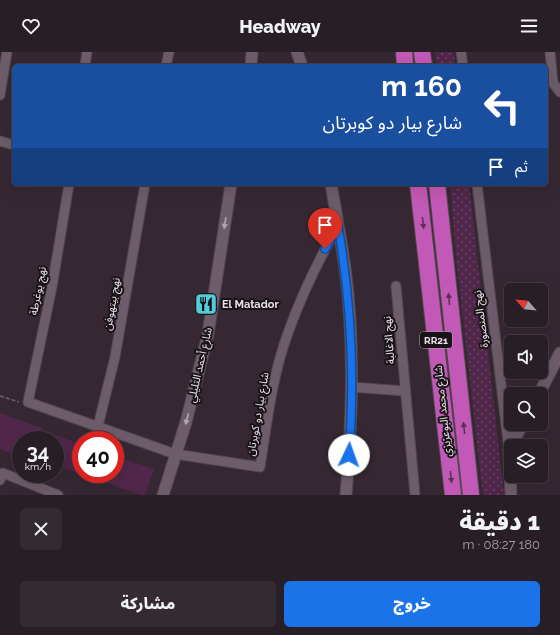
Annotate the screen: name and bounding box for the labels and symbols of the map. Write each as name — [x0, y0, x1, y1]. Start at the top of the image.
pin — [308, 208, 342, 249]
one-way arrow — [222, 216, 228, 229]
one-way arrow — [419, 217, 426, 229]
street label: نهج يوغرطة — [27, 266, 50, 317]
street label: نهج بيتهوفن — [101, 277, 124, 332]
north arrow — [504, 283, 548, 327]
street label: نهج المنصورة — [471, 289, 492, 348]
restaurant icon: El Matador — [193, 291, 219, 317]
one-way arrow — [446, 293, 453, 305]
place label: El Matador — [222, 298, 279, 311]
street label: نهج الاغالبة — [380, 315, 399, 365]
street label: شارع أحمد التليلي — [185, 326, 218, 404]
road number: RR21 — [420, 332, 452, 348]
street label: شارع محمد البوعزيزي — [432, 364, 457, 457]
street label: شارع بيار دو كوبرتان — [244, 371, 273, 457]
one-way arrow — [183, 412, 189, 425]
one-way arrow — [460, 422, 467, 434]
speed limit sign: 40 — [72, 431, 124, 483]
position arrow — [328, 434, 370, 476]
one-way arrow — [448, 471, 454, 483]

